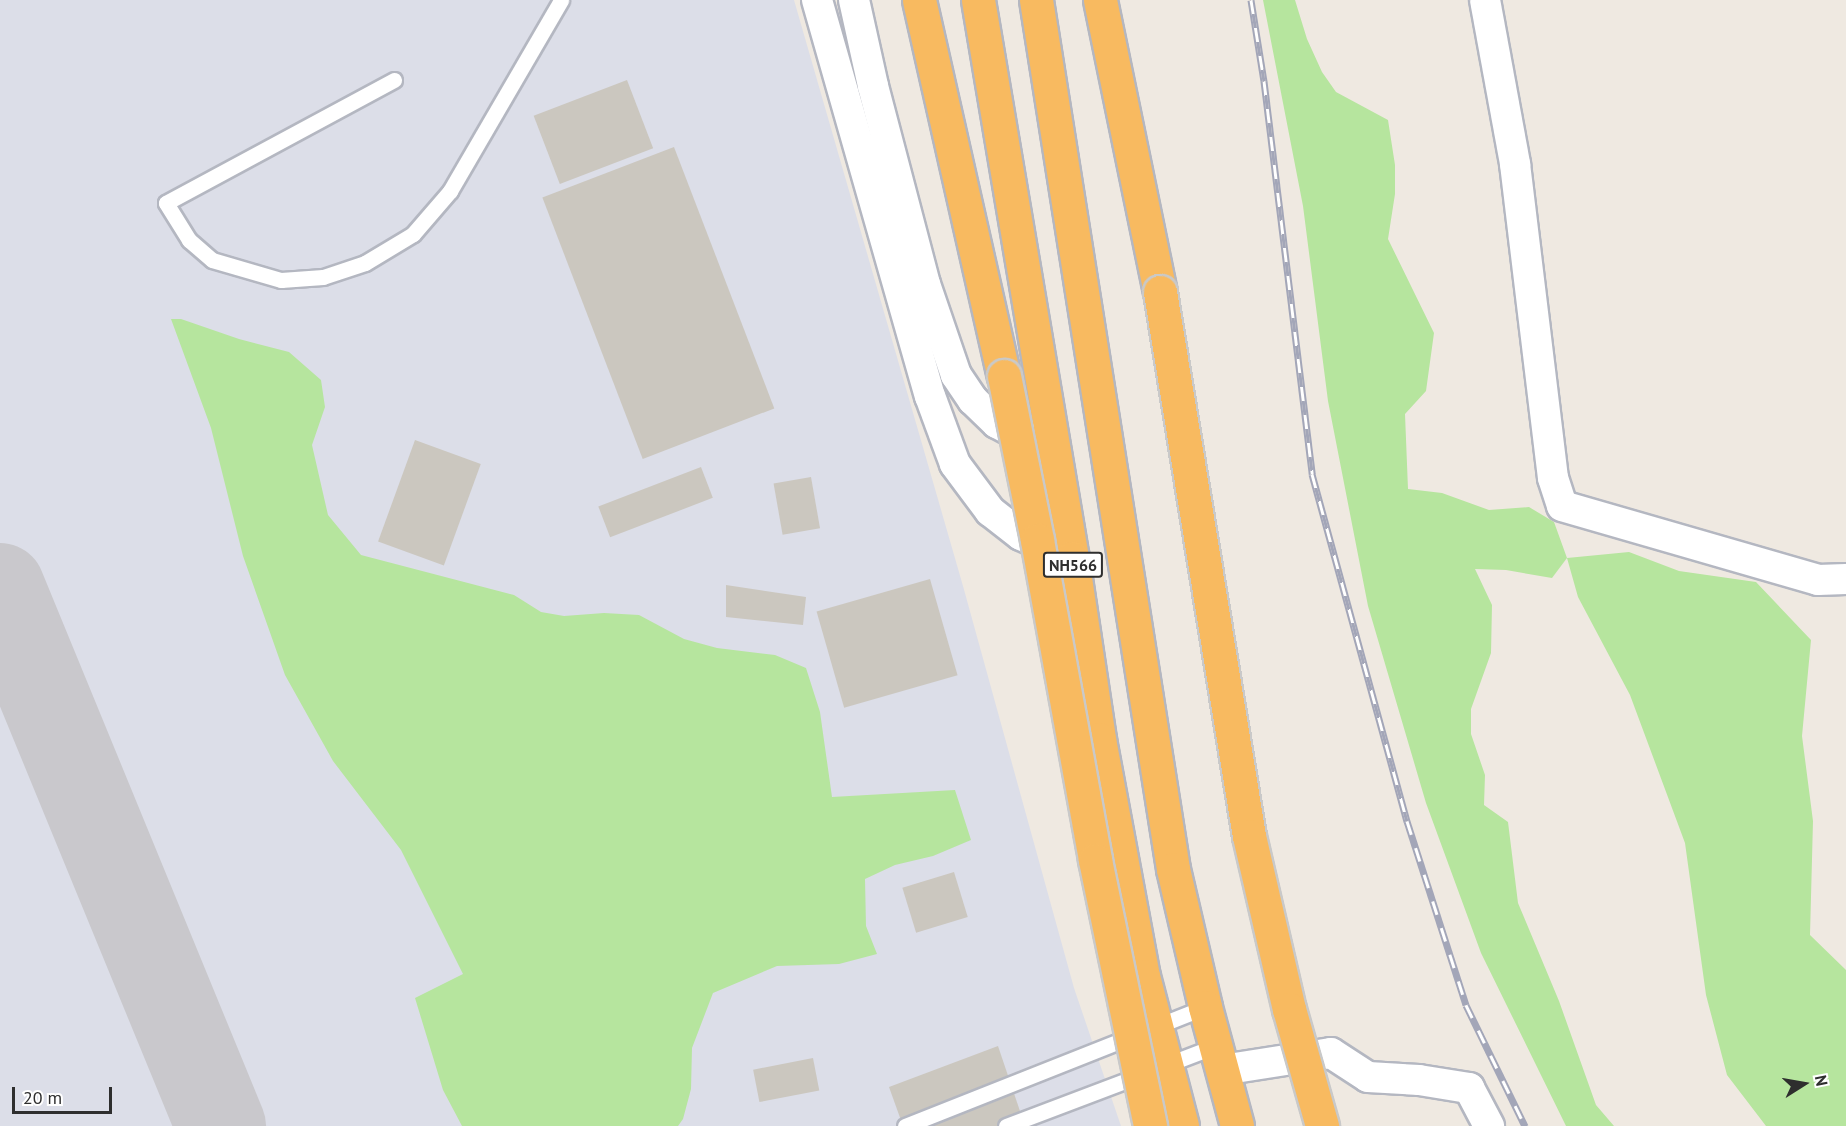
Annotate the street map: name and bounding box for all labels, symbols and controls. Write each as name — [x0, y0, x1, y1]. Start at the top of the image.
road number: NH566 — [1042, 552, 1104, 578]
north arrow — [1774, 1054, 1834, 1114]
text: N — [1811, 1073, 1832, 1088]
scale bar — [15, 1075, 116, 1113]
text: 20 m — [23, 1086, 62, 1109]

